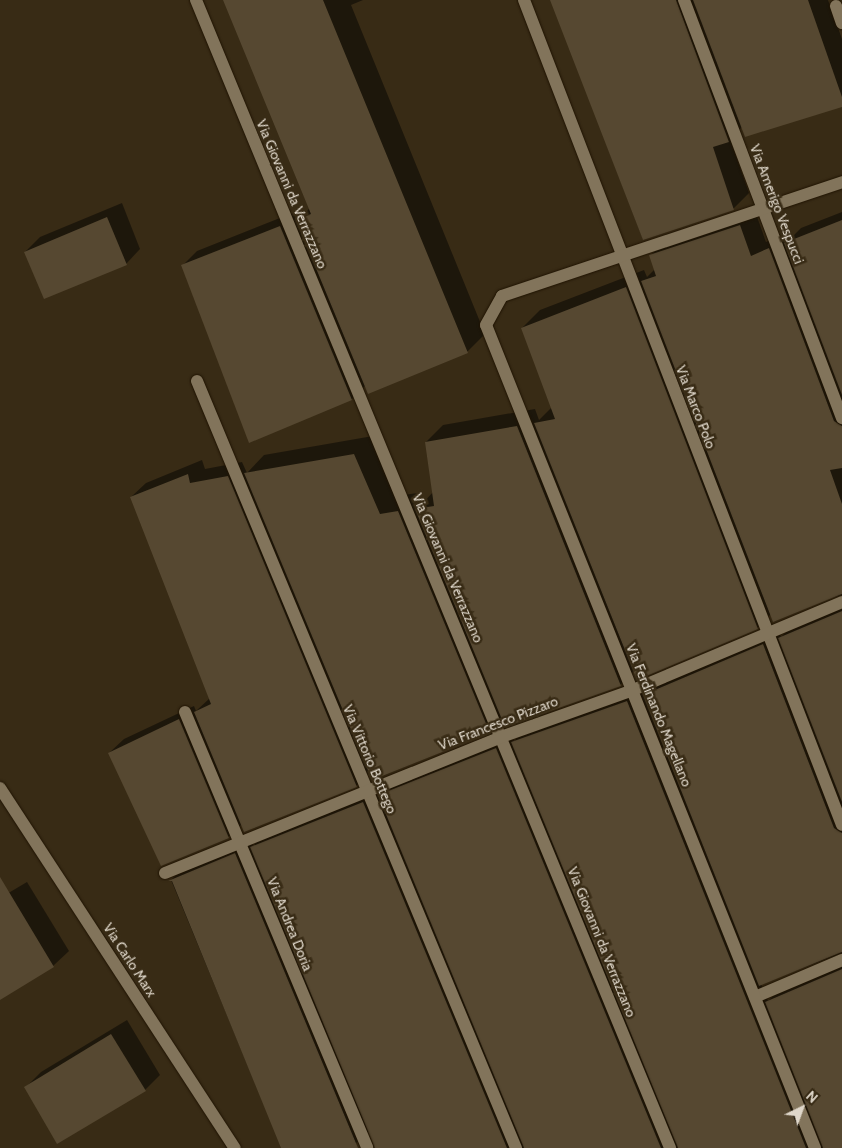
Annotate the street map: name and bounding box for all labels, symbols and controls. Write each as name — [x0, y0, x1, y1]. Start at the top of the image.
street label: Via Giovanni da Verrazzano — [253, 117, 331, 271]
street label: Via Amerigo Vespucci — [746, 142, 808, 266]
street label: Via Marco Polo — [672, 363, 720, 451]
street label: Via Giovanni da Verrazzano — [409, 491, 487, 645]
street label: Via Ferdinando Magellano — [623, 641, 695, 789]
street label: Via Francesco Pizzaro — [436, 692, 560, 754]
street label: Via Vittorio Bottego — [339, 702, 401, 816]
street label: Via Giovanni da Verrazzano — [564, 864, 640, 1020]
street label: Via Andrea Doria — [264, 875, 316, 973]
street label: Via Carlo Marx — [100, 920, 160, 1000]
north arrow — [777, 1083, 827, 1133]
text: N — [802, 1087, 822, 1107]

